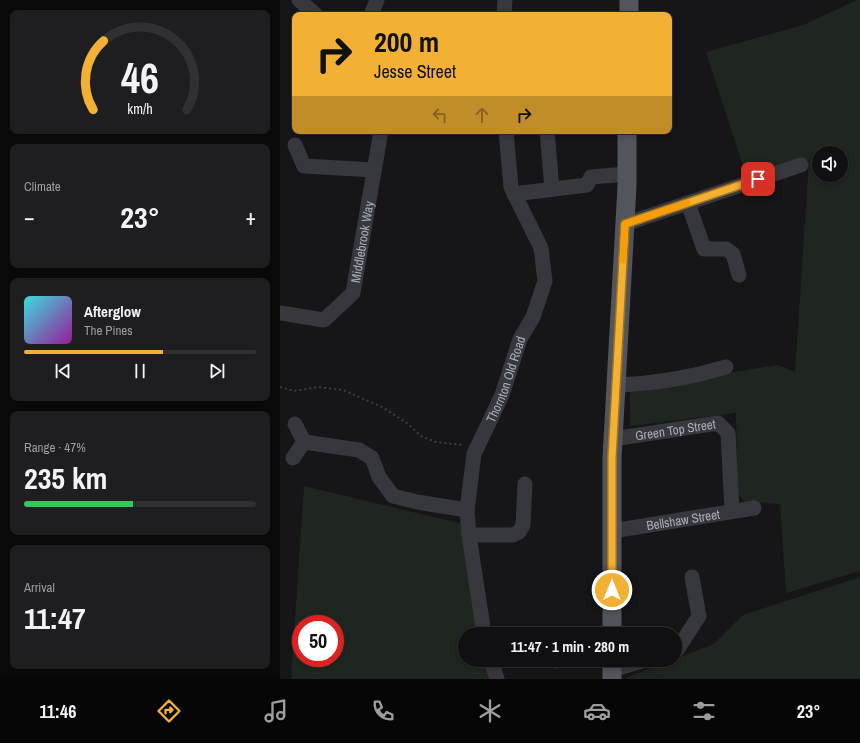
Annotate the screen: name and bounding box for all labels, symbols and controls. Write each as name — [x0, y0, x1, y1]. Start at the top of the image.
text: 200 m — [374, 23, 439, 61]
icon: right — [308, 28, 360, 80]
text: 46 — [121, 50, 159, 106]
text: Jesse Street — [374, 59, 456, 84]
text: km/h — [127, 98, 153, 117]
icon: left — [429, 104, 451, 126]
icon: ahead — [471, 104, 493, 126]
icon: right — [513, 104, 535, 126]
map controls — [812, 146, 848, 182]
button: sound — [812, 146, 848, 182]
pin — [741, 162, 775, 196]
icon: arrive — [747, 168, 769, 190]
text: Climate — [24, 178, 61, 195]
text: 23° — [120, 197, 160, 237]
street label: Middlebrook Way — [347, 199, 378, 284]
text: − — [24, 202, 35, 232]
text: + — [245, 202, 256, 232]
text: Afterglow — [84, 301, 141, 322]
text: The Pines — [84, 322, 133, 339]
street label: Thornton Old Road — [482, 334, 529, 425]
icon: previous — [52, 360, 74, 382]
icon: pause — [129, 360, 151, 382]
icon: next — [206, 360, 228, 382]
street label: Green Top Street — [634, 415, 717, 445]
text: Range · 47% — [24, 439, 86, 456]
text: 235 km — [24, 458, 107, 498]
street label: Bellshaw Street — [645, 506, 721, 534]
position arrow — [591, 569, 633, 611]
text: Arrival — [24, 579, 55, 596]
text: 11:47 — [24, 598, 86, 638]
speed limit sign: 50 — [292, 615, 344, 667]
text: 11:47 · 1 min · 280 m — [511, 636, 629, 657]
icon: directions — [155, 697, 183, 725]
icon: music — [262, 697, 290, 725]
icon: phone — [369, 697, 397, 725]
icon: climate — [476, 697, 504, 725]
icon: car — [583, 697, 611, 725]
icon: filters — [690, 697, 718, 725]
text: 11:46 — [39, 699, 76, 724]
text: 23° — [797, 699, 820, 724]

